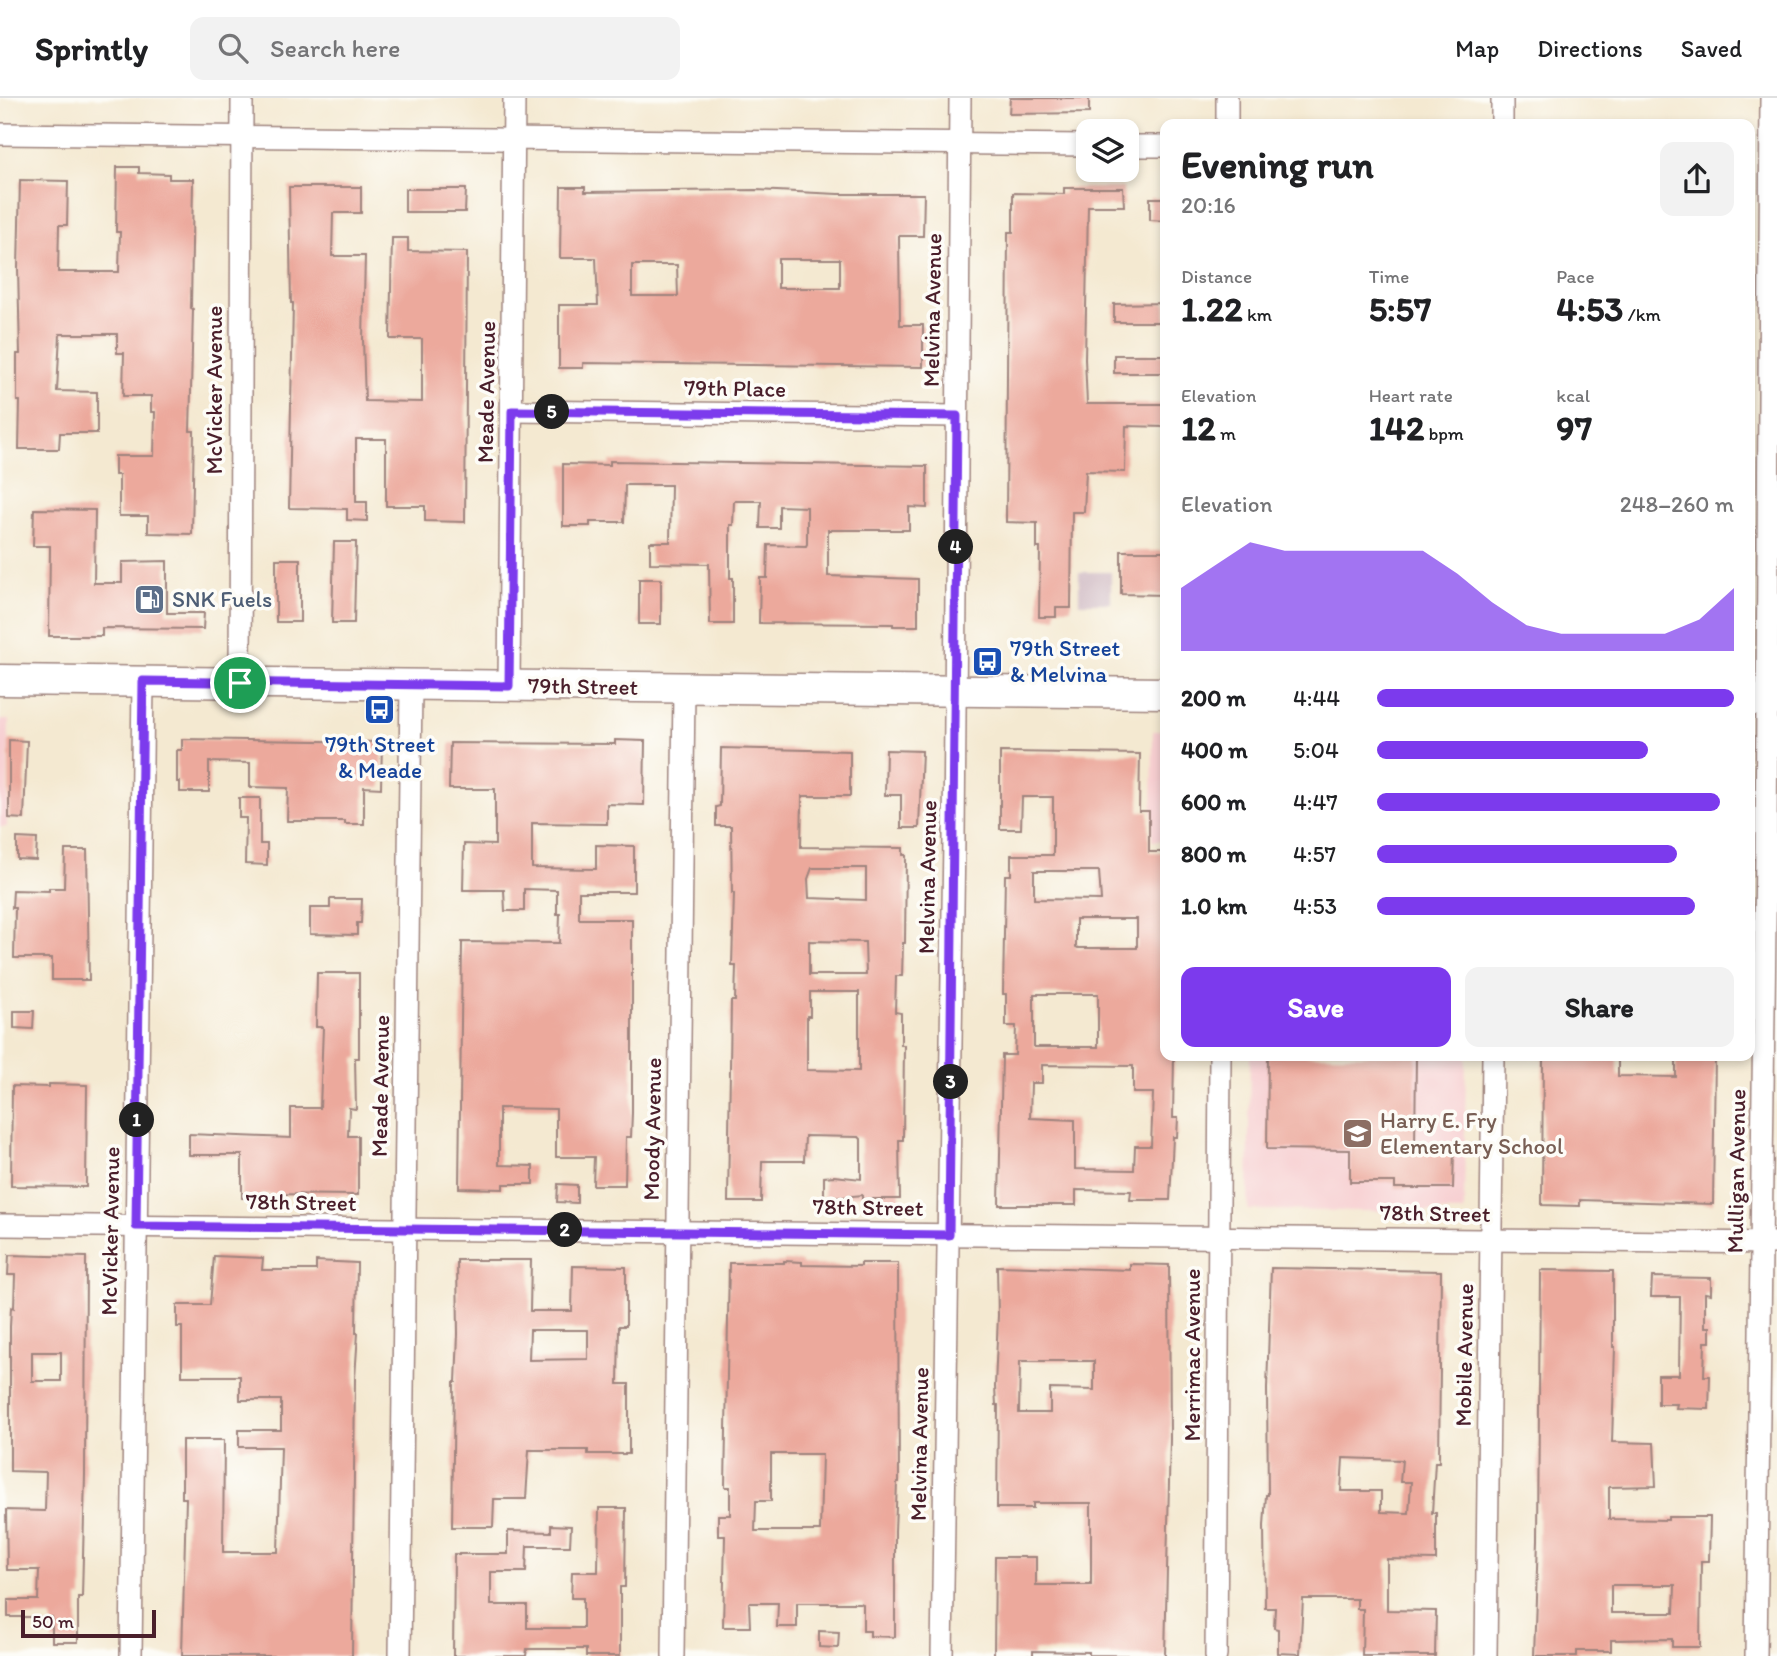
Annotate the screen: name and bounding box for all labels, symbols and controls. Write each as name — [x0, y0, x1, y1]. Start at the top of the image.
search box — [190, 17, 680, 80]
text: Sprintly — [35, 29, 148, 68]
icon: search — [214, 29, 252, 67]
text: Search here — [270, 32, 400, 64]
text: Map — [1455, 34, 1499, 63]
text: Directions — [1537, 34, 1643, 63]
text: Saved — [1681, 34, 1742, 63]
map controls — [1076, 119, 1139, 182]
button: layers — [1076, 119, 1139, 182]
text: Evening run — [1181, 142, 1374, 188]
button: share — [1660, 142, 1734, 216]
text: 20:16 — [1181, 191, 1236, 219]
street label: Melvina Avenue — [917, 233, 947, 387]
text: Distance — [1181, 265, 1252, 288]
text: Time — [1369, 265, 1409, 288]
text: Pace — [1556, 265, 1594, 288]
text: 1.22 — [1181, 288, 1243, 330]
text: 5:57 — [1369, 288, 1431, 330]
text: 4:53 — [1556, 288, 1623, 330]
text: km — [1243, 303, 1272, 326]
text: /km — [1623, 303, 1661, 326]
street label: McVicker Avenue — [200, 305, 228, 475]
street label: Meade Avenue — [471, 321, 501, 463]
street label: 79th Place — [684, 373, 786, 403]
text: Elevation — [1181, 384, 1257, 407]
text: Heart rate — [1369, 384, 1453, 407]
text: kcal — [1556, 384, 1590, 407]
pin: 5 — [534, 394, 570, 430]
text: 5 — [547, 400, 556, 423]
text: 12 — [1181, 407, 1216, 449]
text: 142 — [1369, 407, 1424, 449]
text: 97 — [1556, 407, 1592, 449]
text: m — [1216, 422, 1236, 445]
text: bpm — [1424, 422, 1464, 445]
text: Elevation — [1181, 490, 1272, 518]
text: 248–260 m — [1620, 490, 1734, 518]
pin: 4 — [939, 530, 974, 564]
text: 4 — [950, 535, 961, 558]
fuel station icon: SNK Fuels — [132, 582, 166, 616]
place label: SNK Fuels — [172, 585, 272, 613]
place label: 79th Street & Melvina — [1010, 634, 1121, 688]
bus stop icon: 79th Street & Melvina — [970, 644, 1004, 678]
pin — [210, 653, 270, 713]
icon: arrive — [221, 664, 259, 702]
street label: 79th Street — [528, 671, 639, 701]
text: 200 m — [1181, 684, 1246, 712]
text: 4:44 — [1293, 684, 1340, 712]
bus stop icon: 79th Street & Meade — [363, 693, 397, 727]
place label: 79th Street & Meade — [325, 730, 436, 784]
text: 400 m — [1181, 736, 1248, 764]
text: 5:04 — [1293, 736, 1339, 764]
text: 600 m — [1181, 788, 1246, 816]
text: 4:47 — [1293, 788, 1338, 816]
street label: Melvina Avenue — [912, 800, 942, 954]
text: 800 m — [1181, 840, 1246, 868]
text: 4:57 — [1293, 840, 1336, 868]
text: 1.0 km — [1181, 892, 1247, 920]
text: 4:53 — [1293, 892, 1337, 920]
button: Save — [1181, 967, 1451, 1047]
button: Share — [1465, 967, 1734, 1047]
street label: Meade Avenue — [365, 1015, 395, 1157]
street label: Moody Avenue — [637, 1057, 667, 1201]
pin: 3 — [934, 1065, 968, 1100]
text: 3 — [945, 1070, 956, 1093]
street label: Mulligan Avenue — [1721, 1088, 1751, 1254]
pin: 1 — [120, 1102, 154, 1138]
place label: Harry E. Fry Elementary School — [1380, 1106, 1564, 1160]
text: 1 — [132, 1108, 141, 1131]
school or university icon: Harry E. Fry Elementary School — [1340, 1116, 1374, 1150]
street label: McVicker Avenue — [95, 1146, 125, 1316]
street label: 78th Street — [245, 1187, 357, 1217]
street label: 78th Street — [812, 1192, 924, 1222]
street label: 78th Street — [1379, 1198, 1491, 1228]
pin: 2 — [548, 1212, 582, 1248]
text: 2 — [560, 1218, 570, 1241]
street label: Merrimac Avenue — [1178, 1268, 1206, 1442]
street label: Mobile Avenue — [1449, 1283, 1479, 1427]
street label: Melvina Avenue — [904, 1367, 934, 1521]
scale bar — [21, 1607, 156, 1639]
text: 50 m — [32, 1610, 74, 1633]

